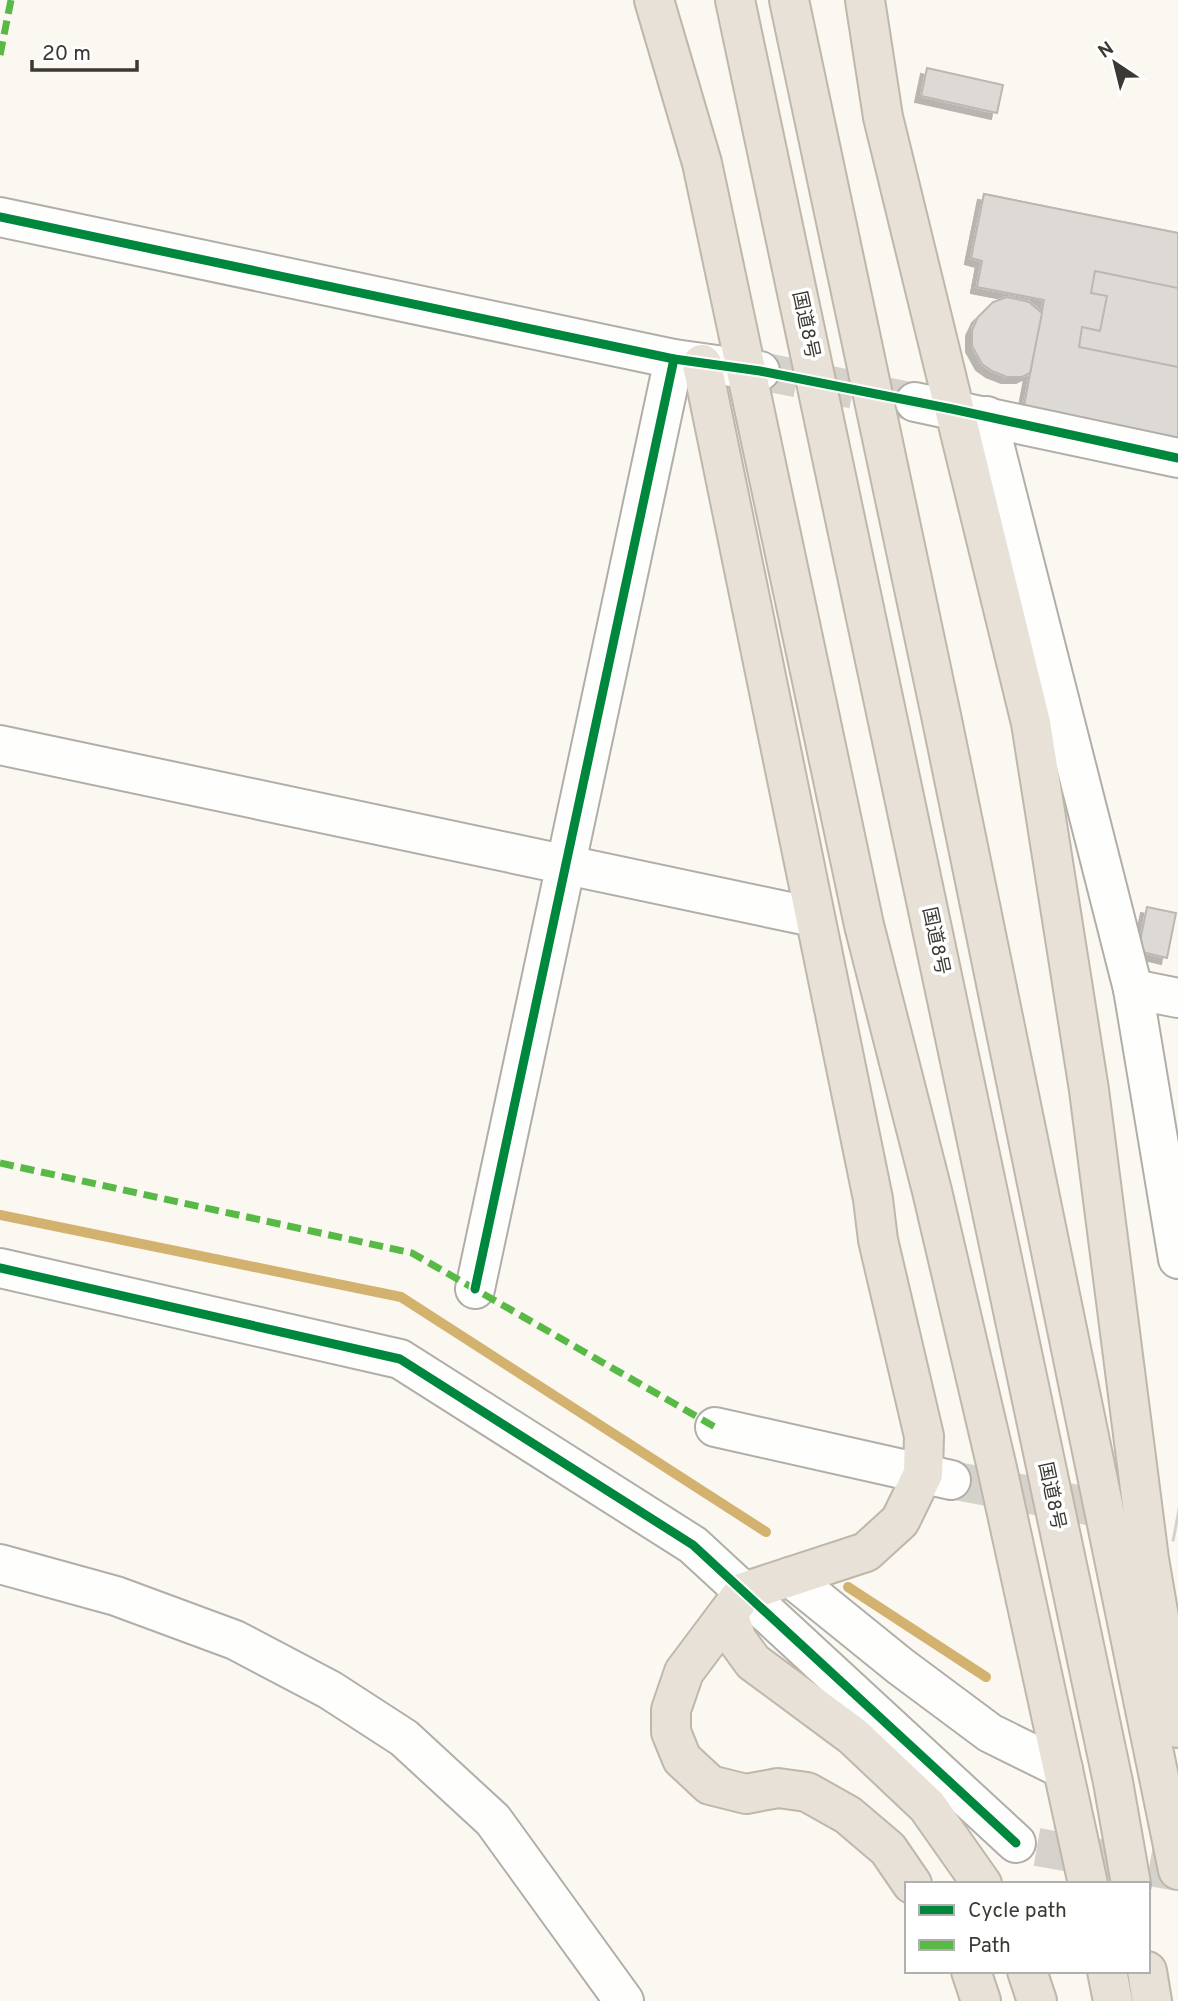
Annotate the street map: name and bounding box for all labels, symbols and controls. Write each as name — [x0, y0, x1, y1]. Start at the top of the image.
scale bar — [32, 28, 136, 72]
north arrow — [1080, 28, 1150, 98]
text: N — [1094, 37, 1119, 64]
text: 20 m — [42, 41, 91, 68]
street label: 国道8号 — [786, 289, 824, 361]
street label: 国道8号 — [916, 905, 954, 977]
street label: 国道8号 — [1032, 1460, 1070, 1532]
legend — [905, 1882, 1150, 1973]
text: Cycle path — [968, 1898, 1067, 1925]
text: Path — [968, 1933, 1011, 1960]

